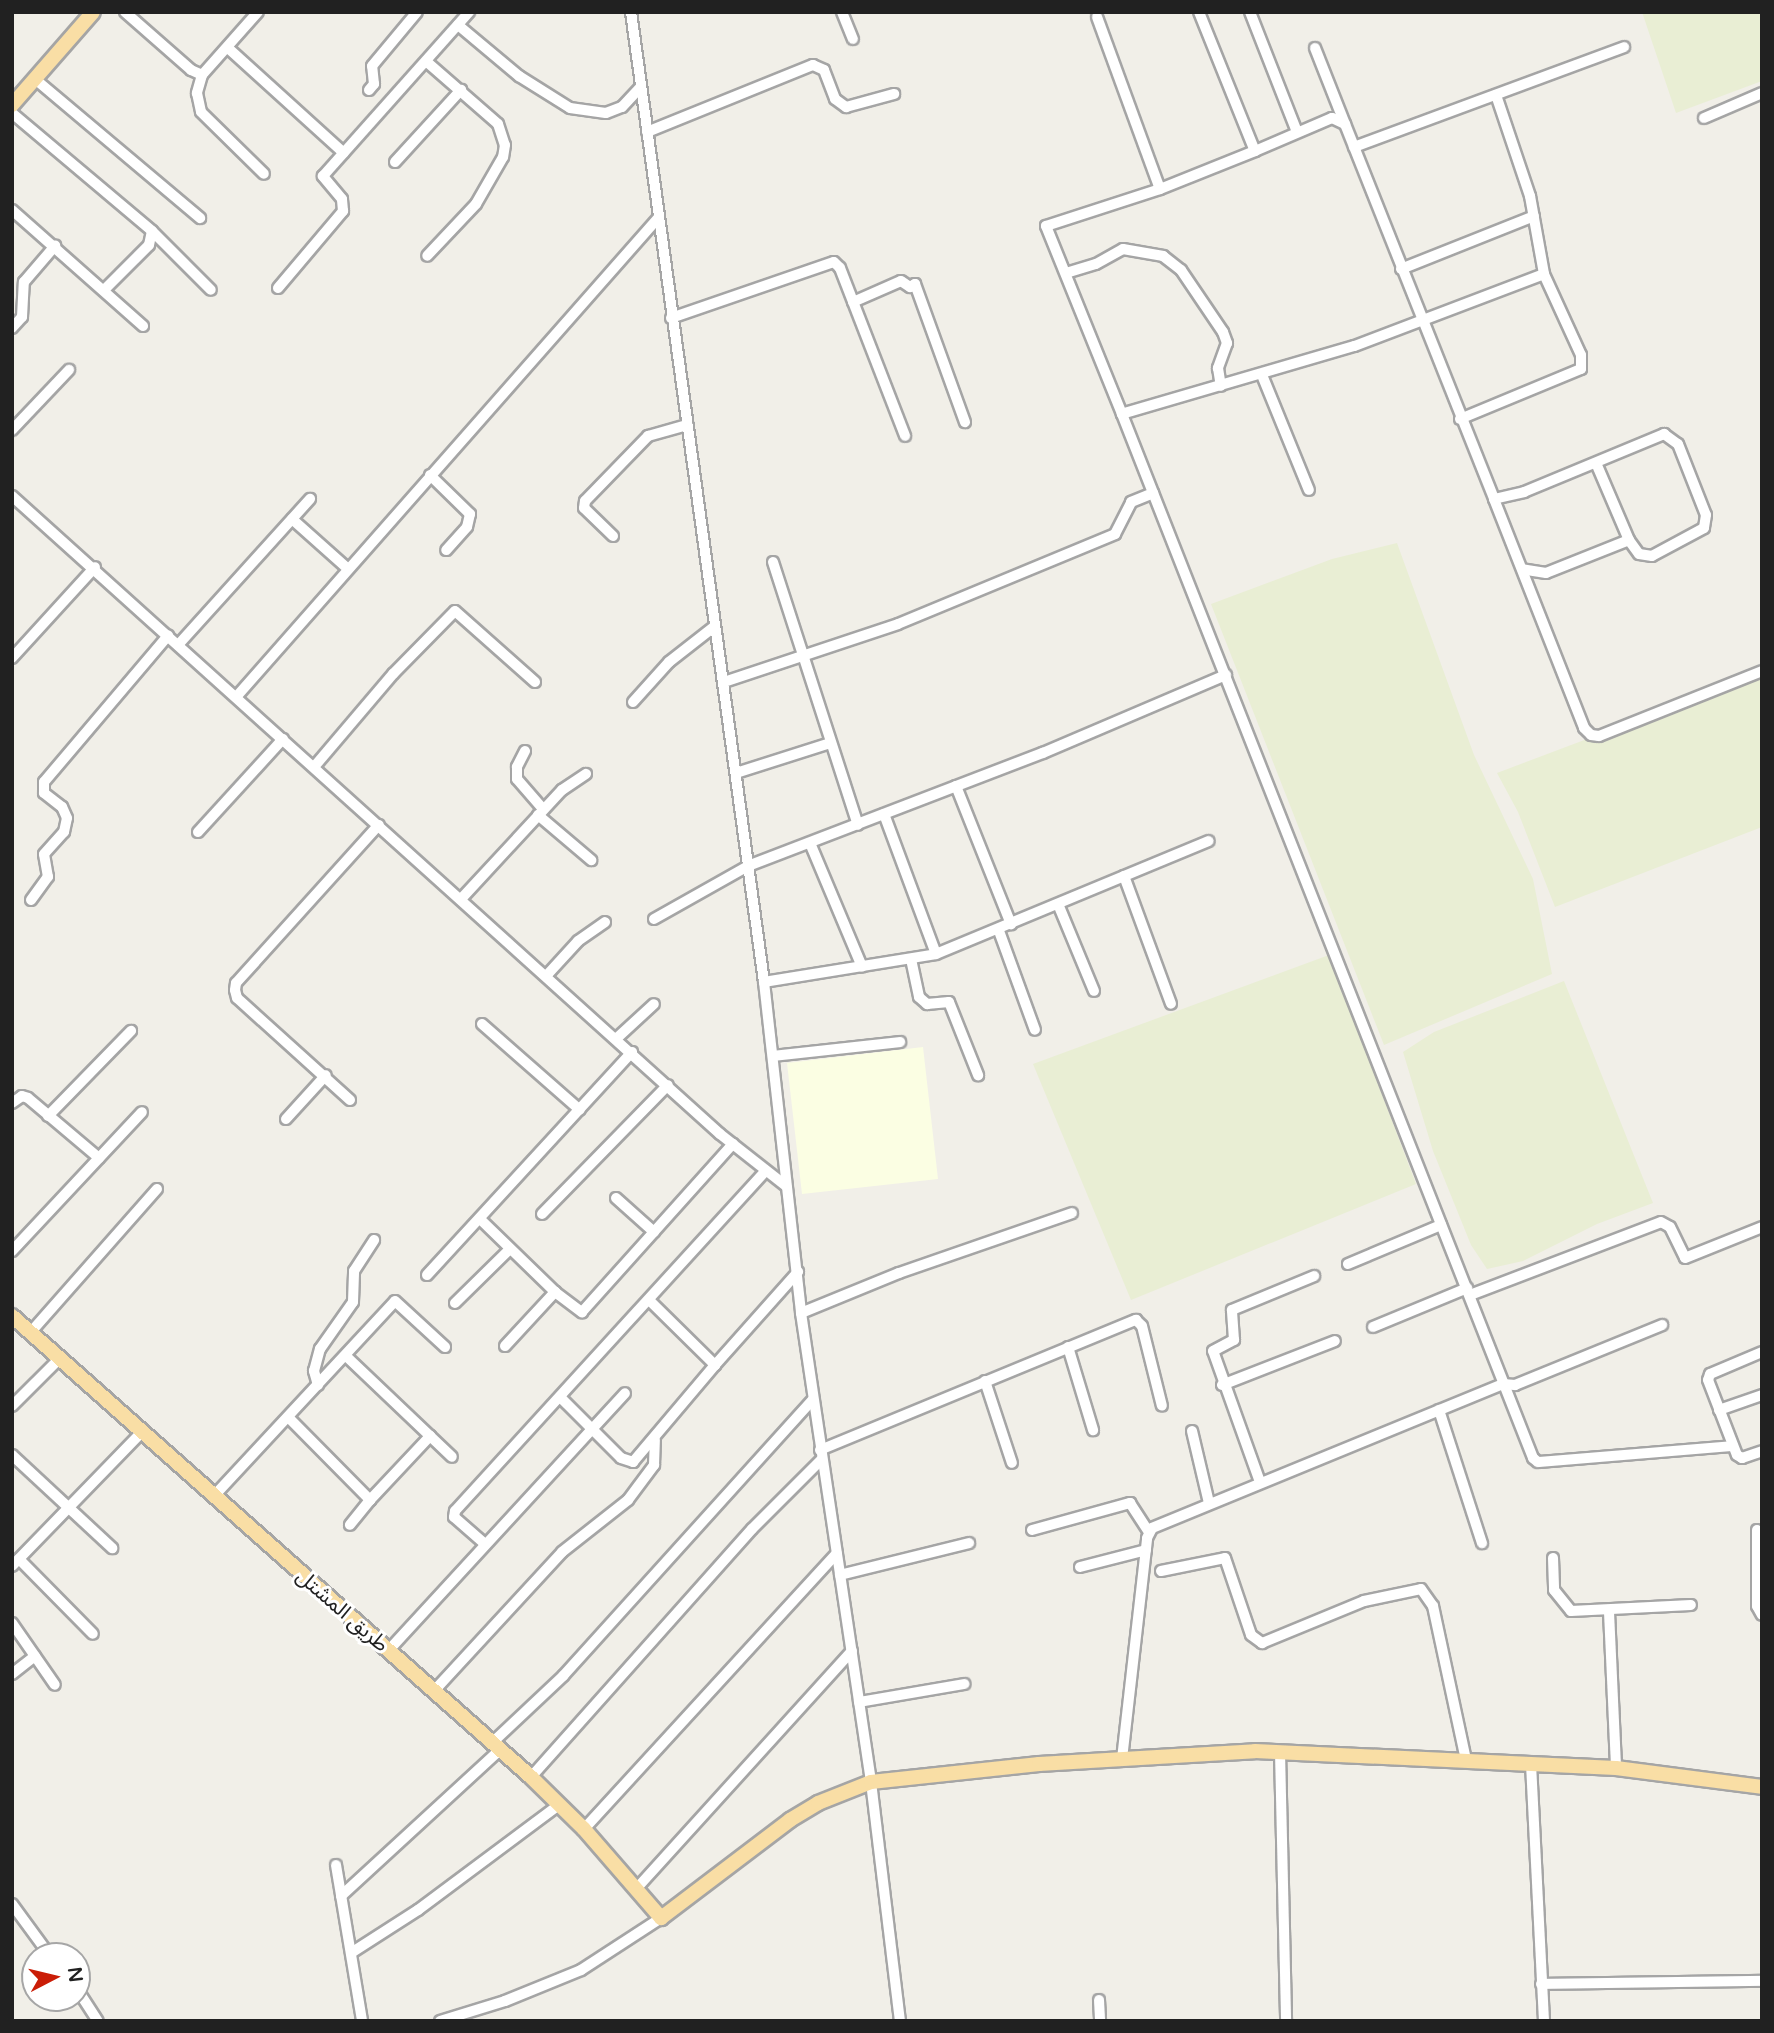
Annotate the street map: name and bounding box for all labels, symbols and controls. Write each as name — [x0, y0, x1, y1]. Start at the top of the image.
street label: طريق المشتل — [291, 1564, 393, 1658]
north arrow — [21, 1942, 91, 2012]
text: N — [63, 1966, 87, 1984]

